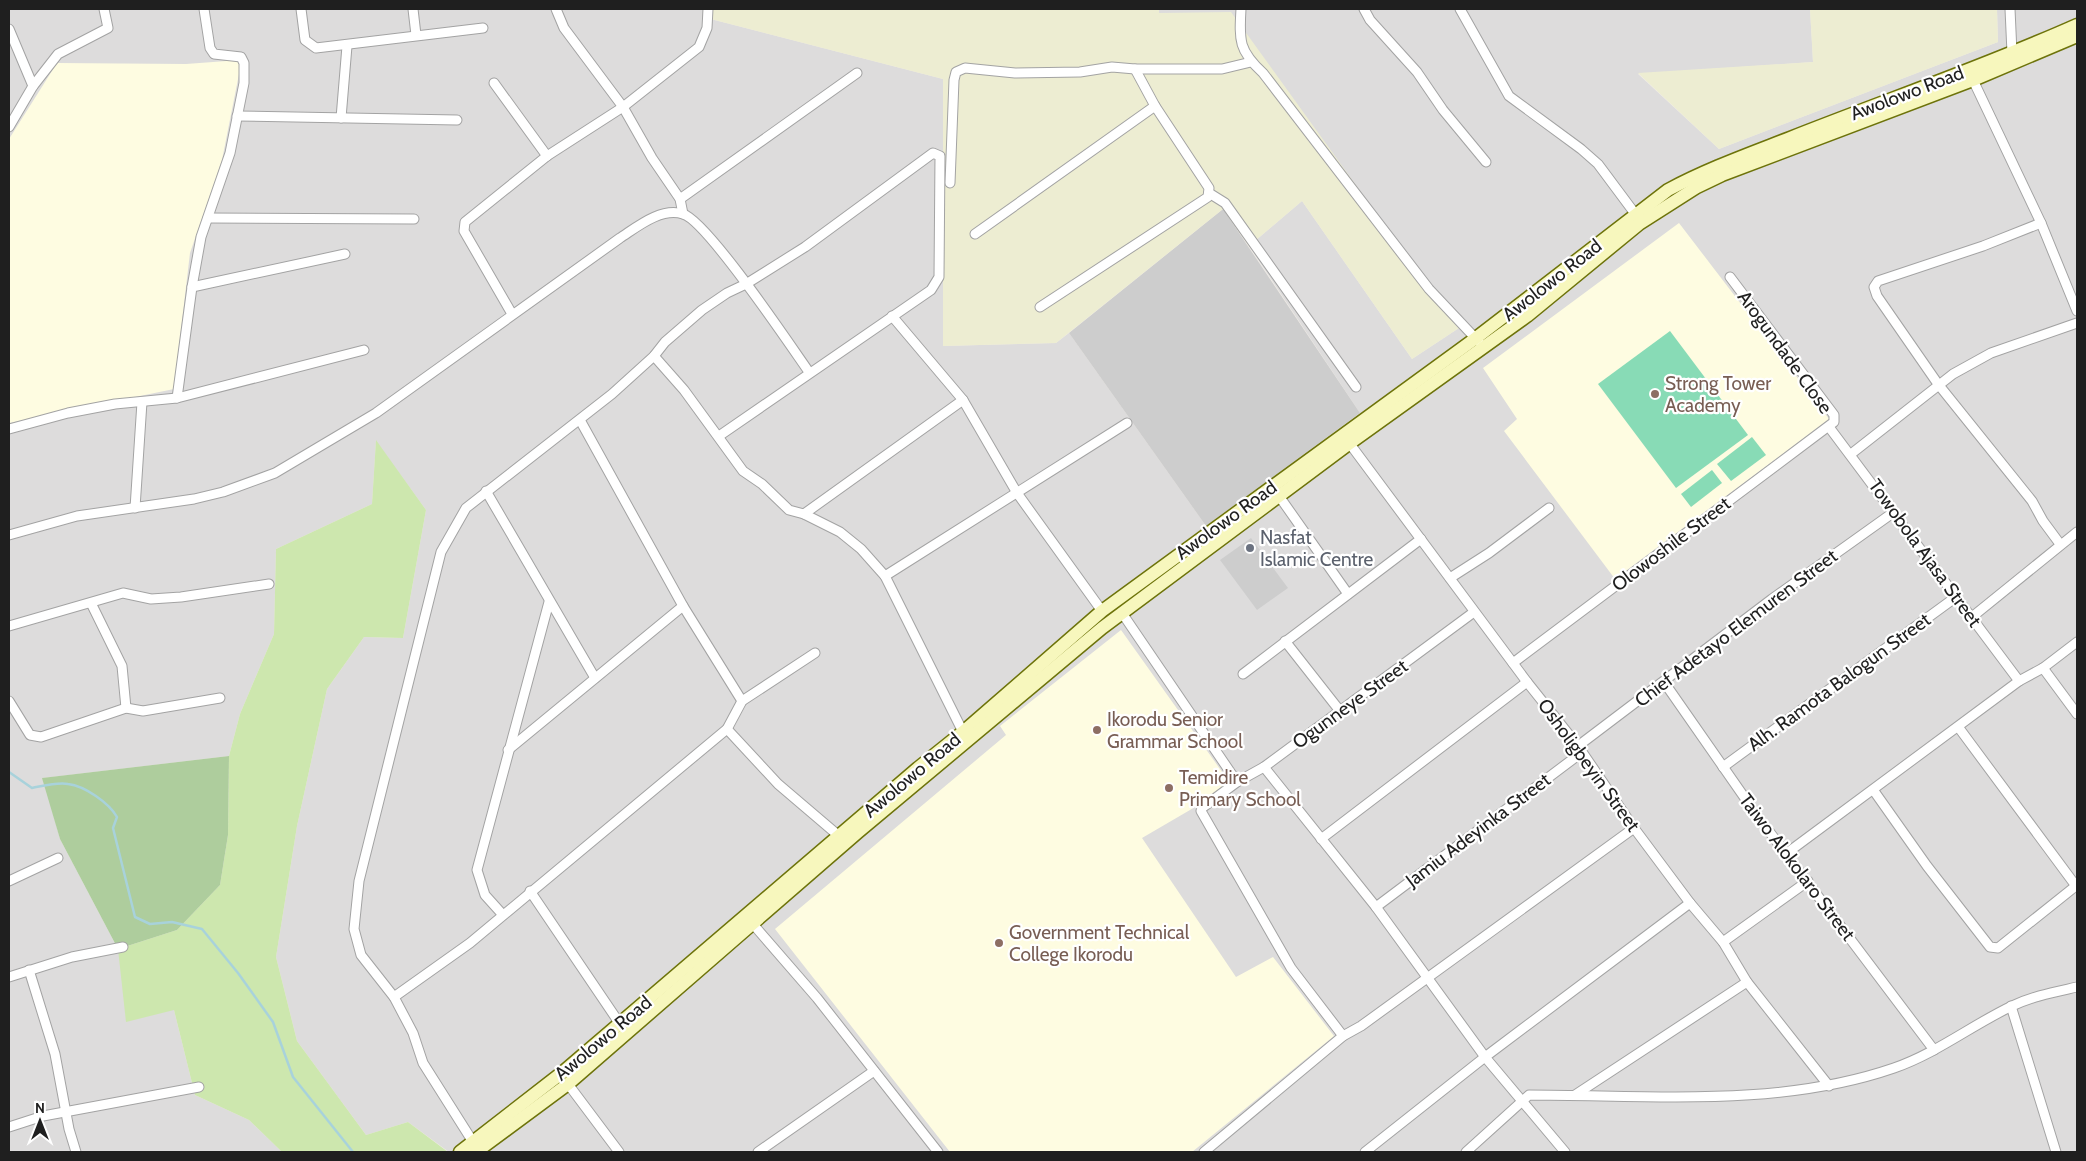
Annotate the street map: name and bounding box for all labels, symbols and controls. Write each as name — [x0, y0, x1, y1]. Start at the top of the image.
street label: Awolowo Road — [1847, 61, 1967, 125]
street label: Awolowo Road — [1498, 234, 1606, 326]
street label: Arogundade Close — [1733, 286, 1837, 418]
place label: Strong Tower Academy — [1665, 372, 1771, 417]
marker: Strong Tower Academy — [1649, 388, 1661, 400]
street label: Towobola Ajasa Street — [1864, 475, 1987, 632]
street label: Awolowo Road — [1171, 476, 1281, 564]
street label: Olowoshile Street — [1607, 491, 1735, 596]
place label: Nasfat Islamic Centre — [1260, 526, 1374, 571]
marker: Nasfat Islamic Centre — [1244, 542, 1256, 554]
street label: Chief Adetayo Elemuren Street — [1630, 544, 1842, 712]
street label: Alh. Ramota Balogun Street — [1743, 608, 1935, 756]
street label: Ogunneye Street — [1288, 654, 1413, 754]
street label: Osholigbeyin Street — [1533, 694, 1645, 836]
place label: Ikorodu Senior Grammar School — [1107, 708, 1243, 753]
marker: Ikorodu Senior Grammar School — [1091, 724, 1103, 736]
street label: Awolowo Road — [859, 728, 965, 822]
place label: Temidire Primary School — [1179, 766, 1301, 811]
street label: Jamiu Adeyinka Street — [1400, 768, 1555, 893]
marker: Temidire Primary School — [1163, 782, 1175, 794]
street label: Taiwo Alokolaro Street — [1734, 789, 1860, 946]
place label: Government Technical College Ikorodu — [1009, 921, 1190, 966]
marker: Government Technical College Ikorodu — [993, 937, 1005, 949]
street label: Awolowo Road — [550, 991, 656, 1085]
north arrow — [15, 1096, 65, 1146]
text: N — [35, 1099, 45, 1117]

